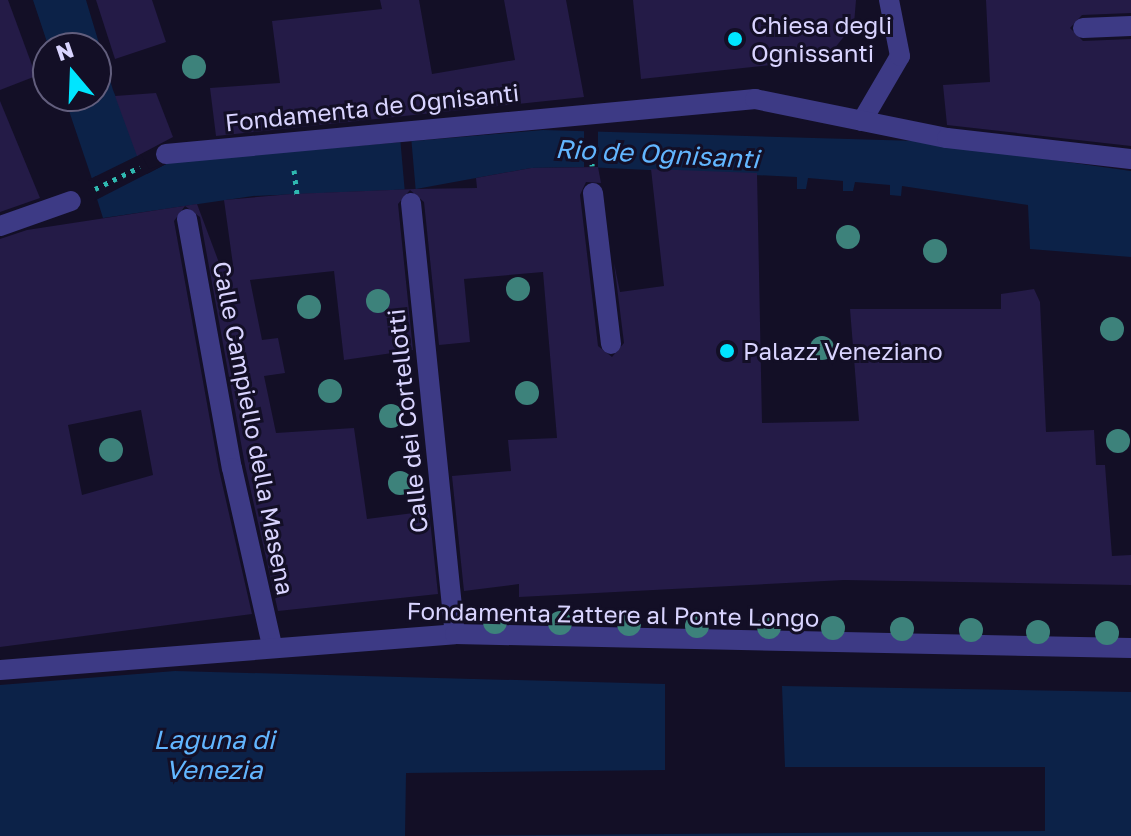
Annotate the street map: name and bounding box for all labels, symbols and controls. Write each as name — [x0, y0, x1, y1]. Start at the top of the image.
place label: Chiesa degli Ognissanti — [751, 11, 892, 67]
marker: Chiesa degli Ognissanti — [726, 30, 744, 48]
north arrow — [32, 32, 112, 112]
text: N — [52, 35, 77, 66]
street label: Fondamenta de Ognisanti — [224, 77, 520, 137]
water label: Rio de Ognisanti — [554, 133, 760, 175]
street label: Calle Campiello della Masena — [207, 259, 301, 597]
street label: Calle dei Cortellotti — [381, 308, 433, 534]
place label: Palazz Veneziano — [743, 337, 943, 365]
marker: Palazz Veneziano — [718, 342, 736, 360]
street label: Fondamenta Zattere al Ponte Longo — [406, 596, 820, 632]
water label: Laguna di Venezia — [153, 724, 275, 786]

